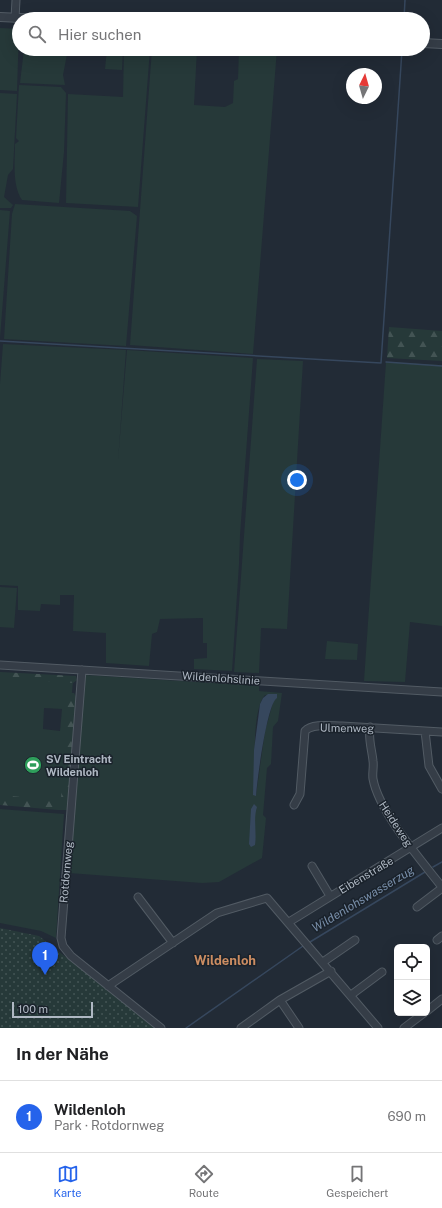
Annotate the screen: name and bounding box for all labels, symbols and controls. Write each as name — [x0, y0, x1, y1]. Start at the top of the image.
search box — [12, 12, 430, 56]
icon: search — [26, 23, 48, 45]
text: Hier suchen — [58, 26, 141, 43]
north arrow — [346, 68, 382, 104]
your location — [287, 470, 307, 490]
street label: Wildenlohslinie — [182, 669, 260, 687]
street label: Ulmenweg — [320, 722, 374, 734]
place label: SV Eintracht Wildenloh — [46, 753, 112, 778]
sports icon: SV Eintracht Wildenloh — [23, 755, 43, 775]
street label: Heideweg — [377, 799, 415, 849]
street label: Rotdornweg — [57, 840, 75, 903]
street label: Eibenstraße — [337, 854, 395, 896]
water label: Wildenlohswasserzug — [309, 862, 417, 935]
pin: 1 — [32, 942, 58, 975]
map controls — [394, 944, 430, 1016]
button: locate — [394, 944, 430, 980]
district label: Wildenloh — [194, 953, 256, 968]
button: layers — [394, 980, 430, 1016]
scale bar — [12, 1000, 93, 1019]
text: 100 m — [18, 1003, 48, 1015]
text: In der Nähe — [16, 1044, 109, 1064]
text: Wildenloh — [54, 1101, 126, 1118]
text: 1 — [26, 1109, 32, 1124]
text: 690 m — [388, 1109, 426, 1124]
text: Park · Rotdornweg — [54, 1118, 164, 1133]
tab: Karte — [54, 1163, 82, 1199]
tab: Route — [189, 1163, 219, 1199]
tab: Gespeichert — [326, 1163, 388, 1199]

